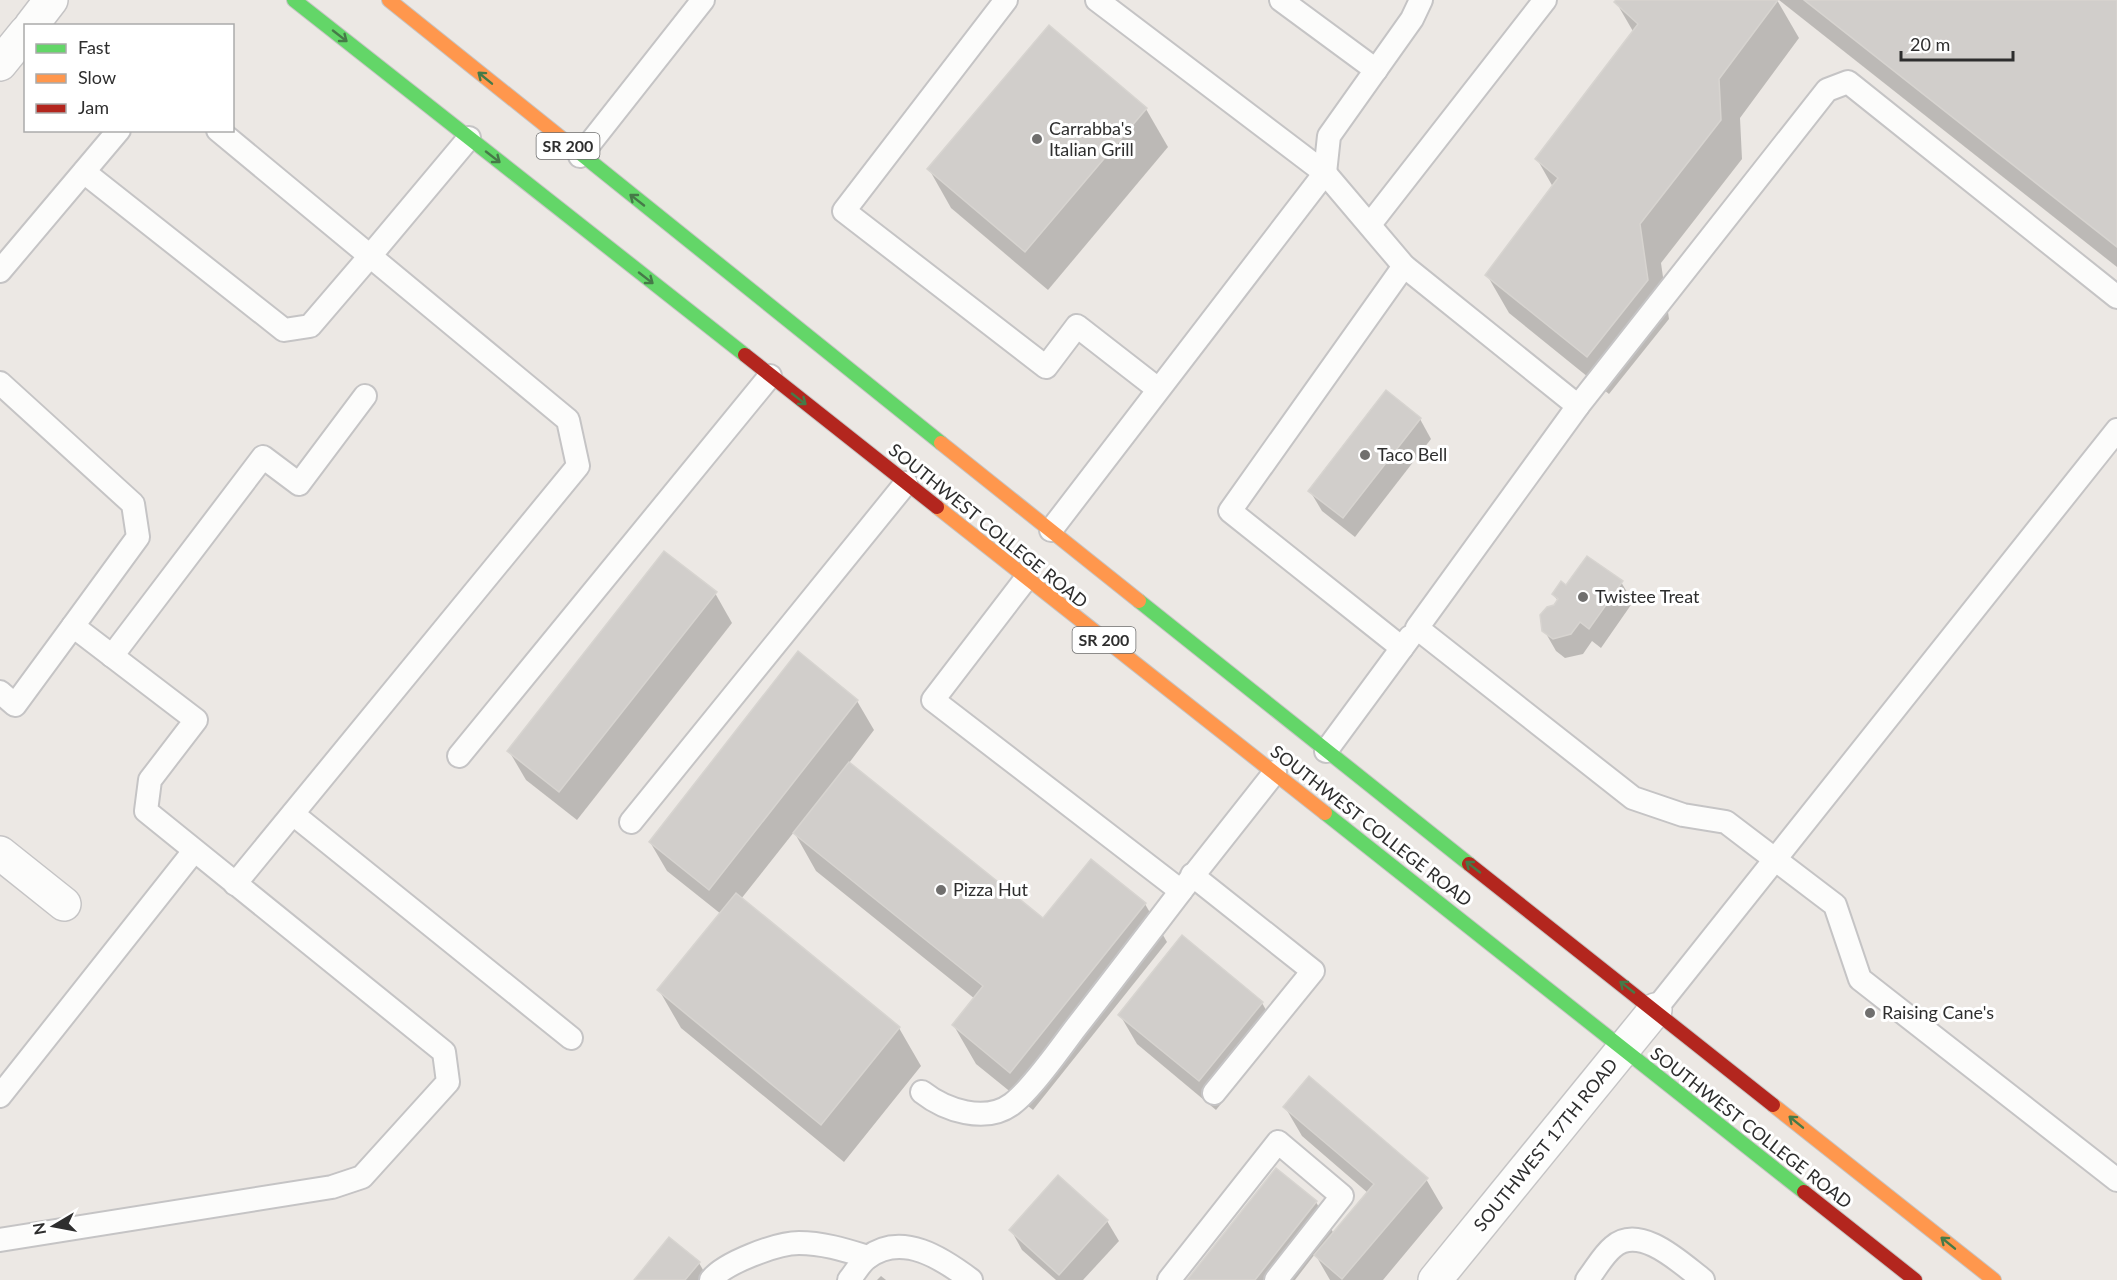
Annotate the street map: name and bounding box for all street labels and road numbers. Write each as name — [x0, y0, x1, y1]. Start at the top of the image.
road number: SR 200 — [536, 133, 600, 159]
street label: SOUTHWEST COLLEGE ROAD — [885, 438, 1092, 612]
road number: SR 200 — [1072, 627, 1136, 653]
street label: SOUTHWEST COLLEGE ROAD — [1267, 740, 1477, 911]
street label: SOUTHWEST COLLEGE ROAD — [1647, 1042, 1857, 1213]
street label: SOUTHWEST 17TH ROAD — [1469, 1053, 1622, 1235]

